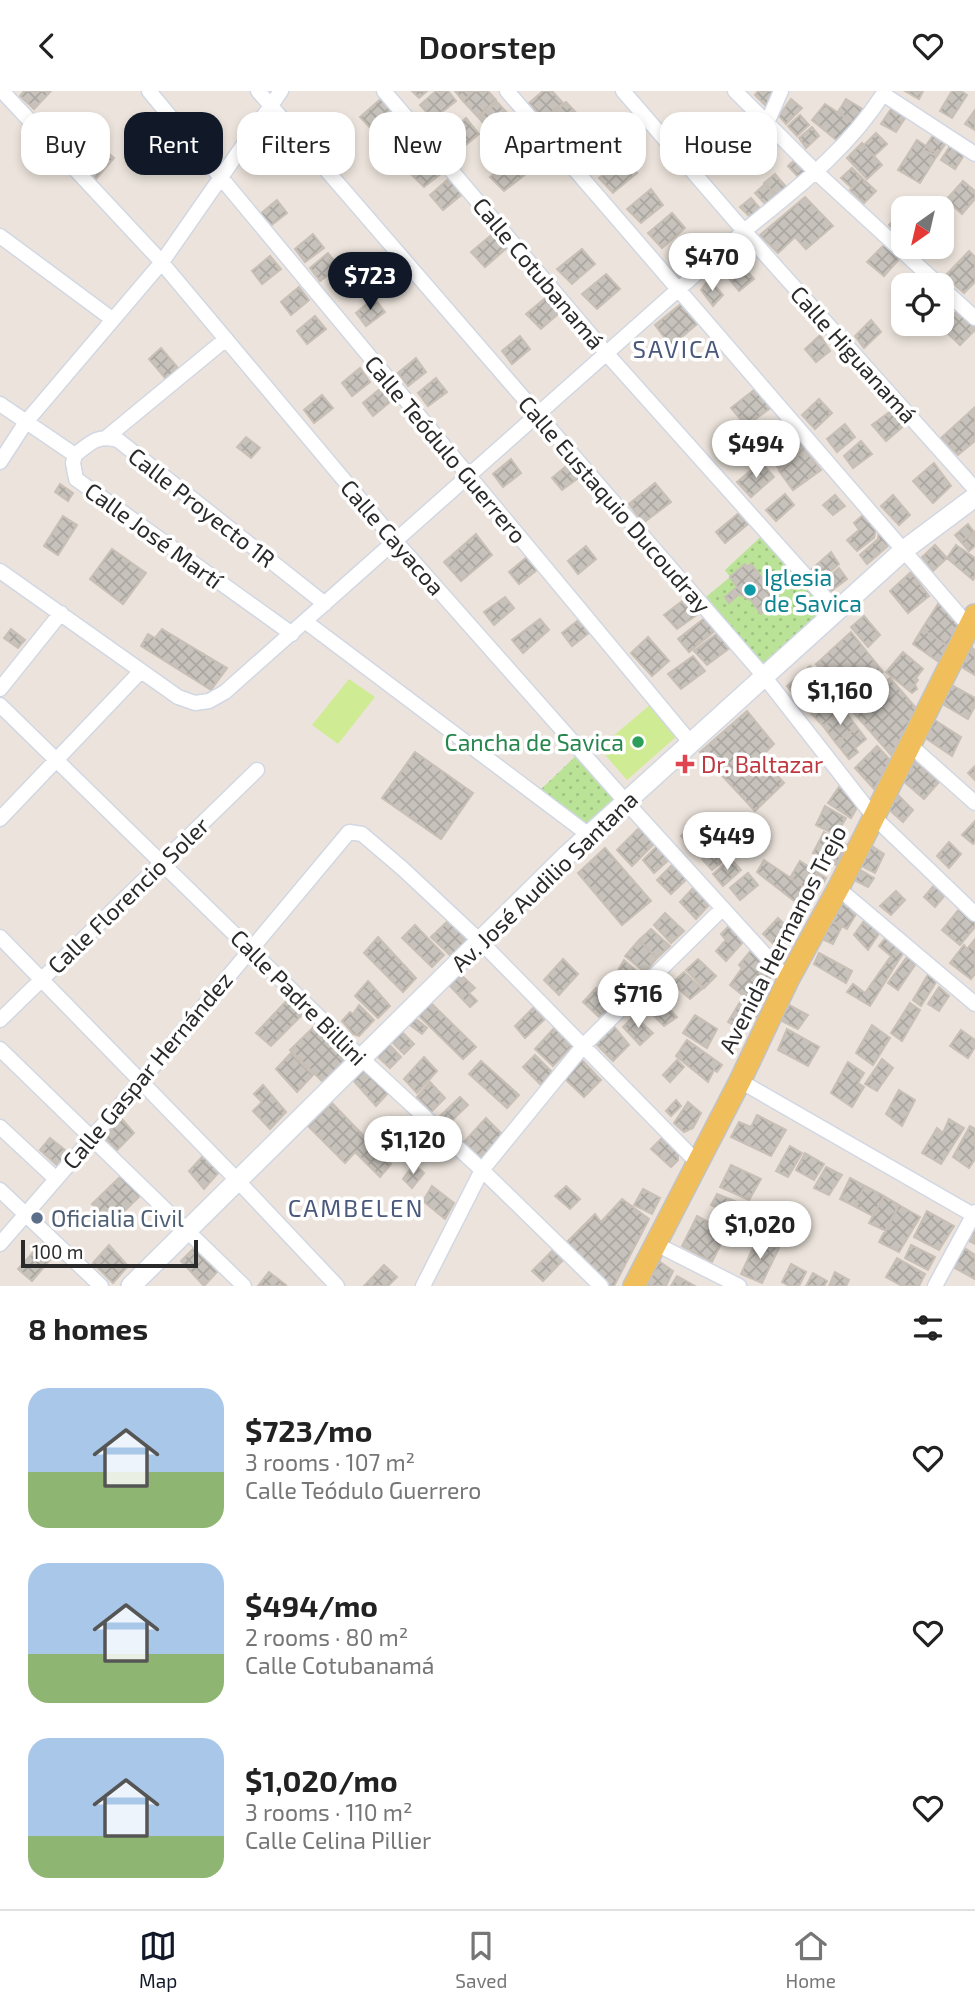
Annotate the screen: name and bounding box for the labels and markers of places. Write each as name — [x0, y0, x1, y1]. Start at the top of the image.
pin: $470 — [671, 233, 753, 293]
pin: $723 — [329, 253, 411, 312]
pin: $494 — [715, 421, 797, 480]
place label: Iglesia de Savica — [764, 563, 862, 617]
marker: Iglesia de Savica — [742, 582, 758, 598]
pin: $1,160 — [783, 667, 897, 727]
place label: Cancha de Savica — [445, 728, 624, 756]
marker: Cancha de Savica — [630, 734, 646, 750]
place label: Dr. Baltazar — [701, 750, 823, 778]
marker: Dr. Baltazar — [675, 754, 695, 774]
pin: $449 — [686, 813, 768, 872]
pin: $716 — [597, 971, 679, 1030]
pin: $1,120 — [356, 1117, 470, 1176]
pin: $1,020 — [703, 1201, 817, 1261]
place label: Oficialia Civil — [51, 1204, 184, 1232]
marker: Oficialia Civil — [29, 1210, 45, 1226]

